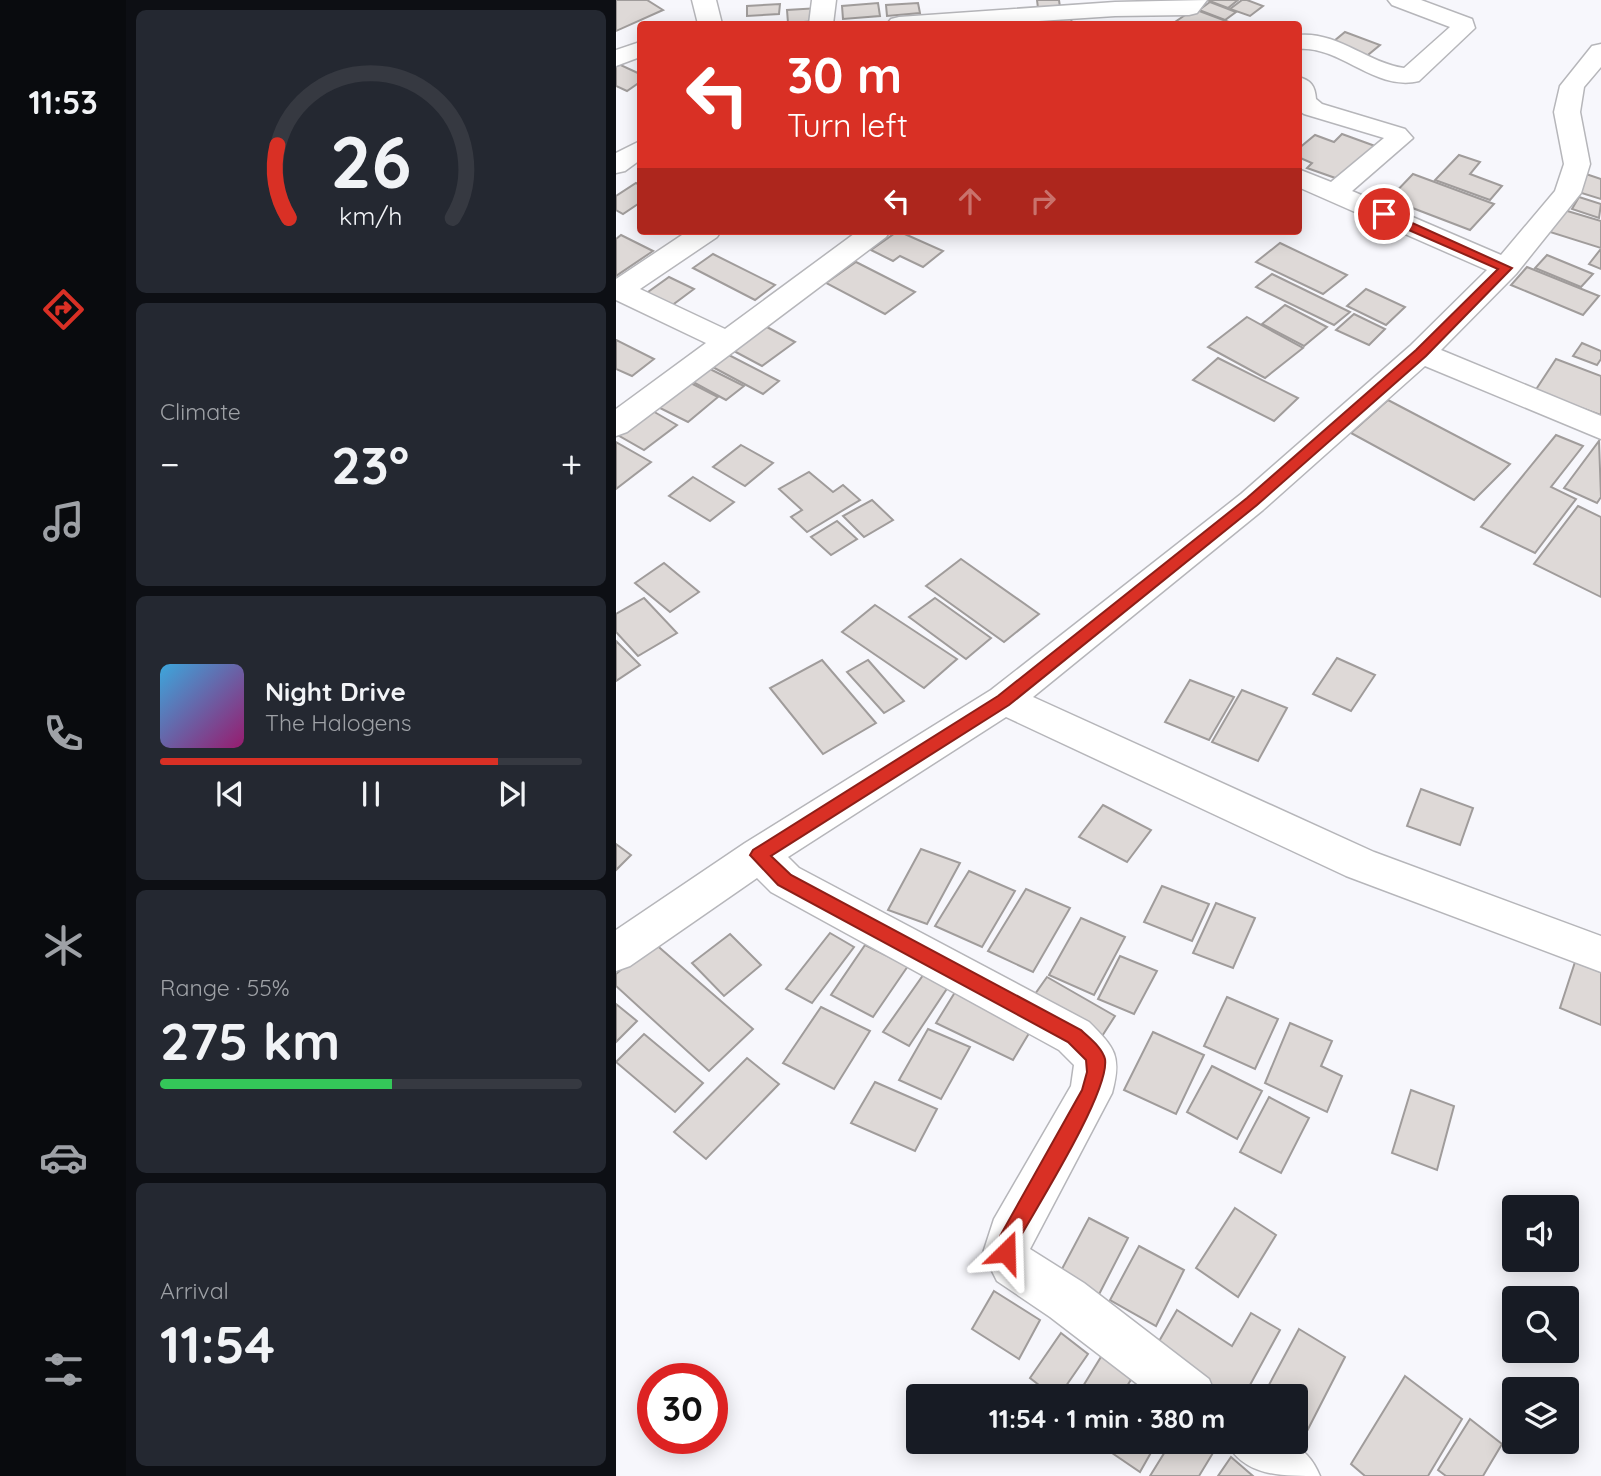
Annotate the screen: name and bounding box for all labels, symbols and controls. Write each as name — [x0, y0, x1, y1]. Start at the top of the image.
text: 30 m — [787, 44, 902, 105]
icon: left — [672, 49, 763, 140]
text: 11:53 — [28, 82, 98, 122]
text: Turn left — [787, 105, 908, 145]
text: 26 — [330, 115, 412, 206]
icon: left — [878, 182, 916, 220]
icon: ahead — [951, 182, 989, 220]
icon: right — [1024, 182, 1062, 220]
pin — [1354, 184, 1414, 244]
icon: arrive — [1365, 195, 1403, 233]
text: km/h — [339, 199, 403, 230]
icon: directions — [39, 285, 88, 334]
text: Climate — [160, 397, 241, 426]
text: 23° — [331, 432, 409, 497]
text: − — [160, 440, 180, 488]
text: + — [561, 440, 582, 488]
icon: music — [39, 497, 88, 546]
text: Night Drive — [265, 675, 406, 708]
text: The Halogens — [265, 708, 412, 737]
icon: phone — [39, 709, 88, 758]
icon: previous — [211, 775, 249, 813]
icon: pause — [352, 775, 390, 813]
icon: next — [493, 775, 531, 813]
icon: climate — [39, 921, 88, 970]
text: Range · 55% — [160, 973, 290, 1002]
text: 275 km — [160, 1008, 340, 1073]
icon: car — [39, 1133, 88, 1182]
map controls — [1502, 1195, 1579, 1454]
button: sound — [1502, 1195, 1579, 1272]
position arrow — [969, 1215, 1043, 1289]
text: Arrival — [160, 1276, 229, 1305]
button: search — [1502, 1286, 1579, 1363]
text: 11:54 — [160, 1311, 275, 1376]
icon: filters — [39, 1345, 88, 1394]
speed limit sign: 30 — [637, 1363, 728, 1454]
button: layers — [1502, 1377, 1579, 1454]
text: 11:54 · 1 min · 380 m — [989, 1402, 1225, 1435]

